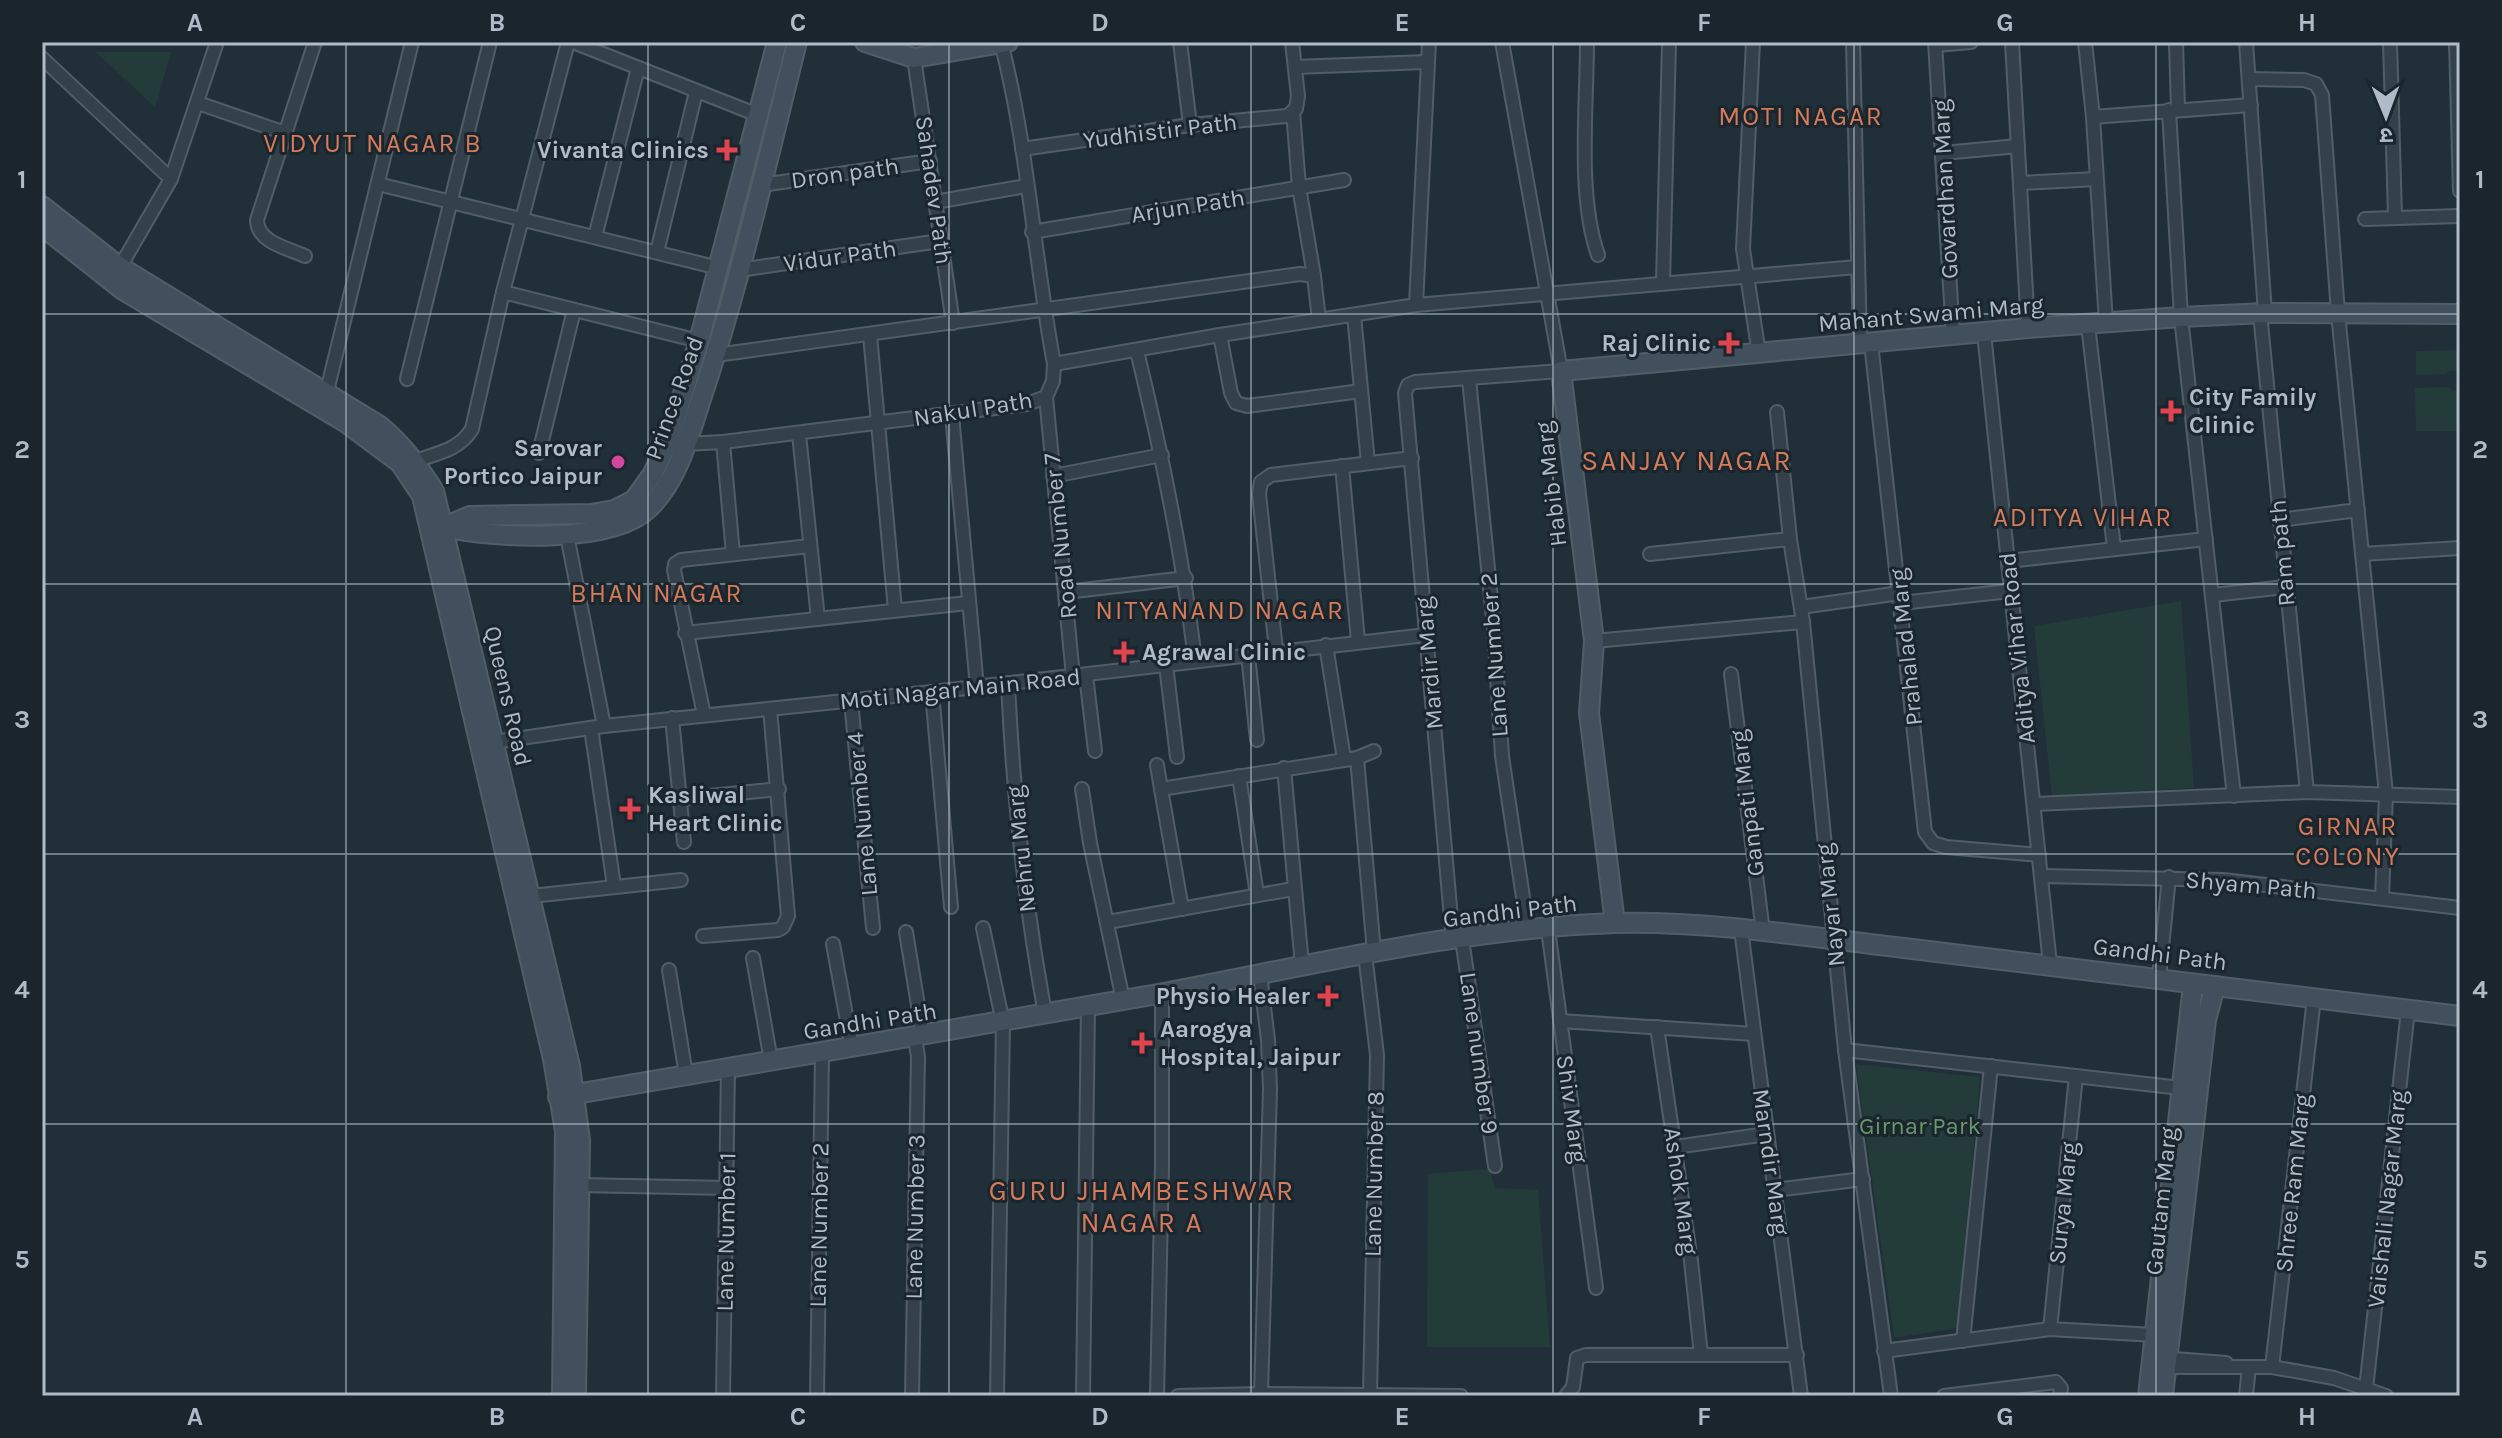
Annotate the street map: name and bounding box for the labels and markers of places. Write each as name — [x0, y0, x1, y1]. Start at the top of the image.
place label: Vivanta Clinics — [537, 136, 709, 164]
marker: Vivanta Clinics — [716, 139, 738, 161]
place label: Raj Clinic — [1601, 329, 1711, 357]
marker: Raj Clinic — [1718, 332, 1740, 354]
place label: City Family Clinic — [2189, 383, 2316, 439]
marker: City Family Clinic — [2160, 400, 2182, 422]
place label: Sarovar Portico Jaipur — [444, 434, 603, 490]
marker: Sarovar Portico Jaipur — [609, 453, 627, 471]
place label: Agrawal Clinic — [1142, 638, 1306, 666]
marker: Agrawal Clinic — [1113, 641, 1135, 663]
place label: Kasliwal Heart Clinic — [648, 781, 783, 837]
marker: Kasliwal Heart Clinic — [619, 798, 641, 820]
place label: Physio Healer — [1156, 982, 1311, 1010]
marker: Physio Healer — [1317, 985, 1339, 1007]
place label: Aarogya Hospital, Jaipur — [1160, 1015, 1341, 1071]
marker: Aarogya Hospital, Jaipur — [1131, 1032, 1153, 1054]

